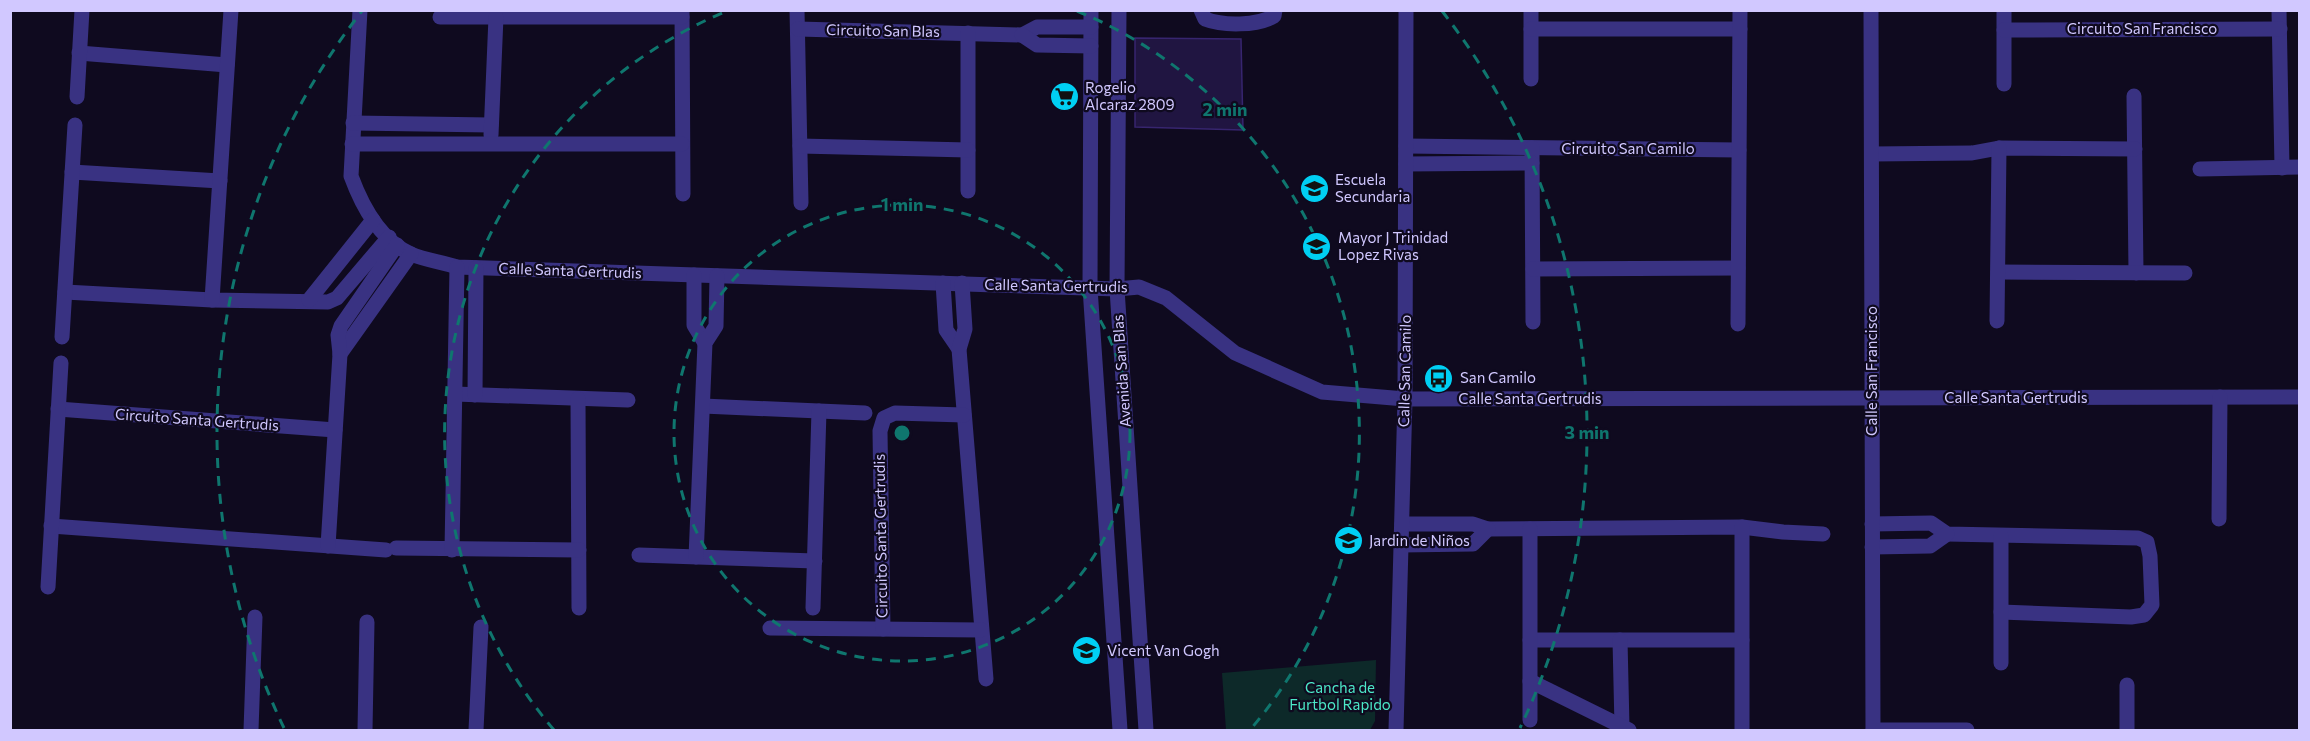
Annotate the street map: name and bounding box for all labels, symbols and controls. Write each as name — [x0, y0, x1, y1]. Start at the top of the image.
street label: Circuito San Francisco — [2067, 19, 2217, 37]
street label: Circuito San Blas — [826, 20, 940, 40]
place label: Rogelio Alcaraz 2809 — [1085, 78, 1175, 113]
supermarket icon: Rogelio Alcaraz 2809 — [1048, 81, 1080, 113]
text: 2 min — [1203, 98, 1247, 120]
street label: Circuito San Camilo — [1561, 139, 1695, 157]
place label: Escuela Secundaria — [1335, 170, 1410, 205]
school or university icon: Escuela Secundaria — [1298, 173, 1330, 205]
text: 1 min — [881, 193, 923, 215]
place label: Mayor J Trinidad Lopez Rivas — [1338, 228, 1448, 263]
school or university icon: Mayor J Trinidad Lopez Rivas — [1301, 231, 1333, 263]
street label: Calle Santa Gertrudis — [498, 259, 642, 282]
street label: Calle Santa Gertrudis — [984, 275, 1128, 295]
street label: Calle San Francisco — [1862, 306, 1880, 436]
street label: Avenida San Blas — [1108, 314, 1134, 428]
street label: Calle San Camilo — [1394, 315, 1414, 427]
bus stop icon: San Camilo — [1423, 362, 1455, 394]
place label: San Camilo — [1460, 368, 1536, 386]
street label: Calle Santa Gertrudis — [1944, 388, 2088, 406]
street label: Calle Santa Gertrudis — [1458, 389, 1602, 407]
street label: Circuito Santa Gertrudis — [115, 404, 280, 434]
text: 3 min — [1564, 421, 1610, 443]
centre of rings — [892, 423, 912, 443]
street label: Circuito Santa Gertrudis — [870, 454, 890, 618]
school or university icon: Jardin de Niños — [1332, 525, 1364, 557]
place label: Jardin de Niños — [1369, 531, 1470, 549]
school or university icon: Vicent Van Gogh — [1070, 635, 1102, 667]
place label: Vicent Van Gogh — [1107, 641, 1220, 659]
park label: Cancha de Furtbol Rapido — [1289, 678, 1391, 713]

